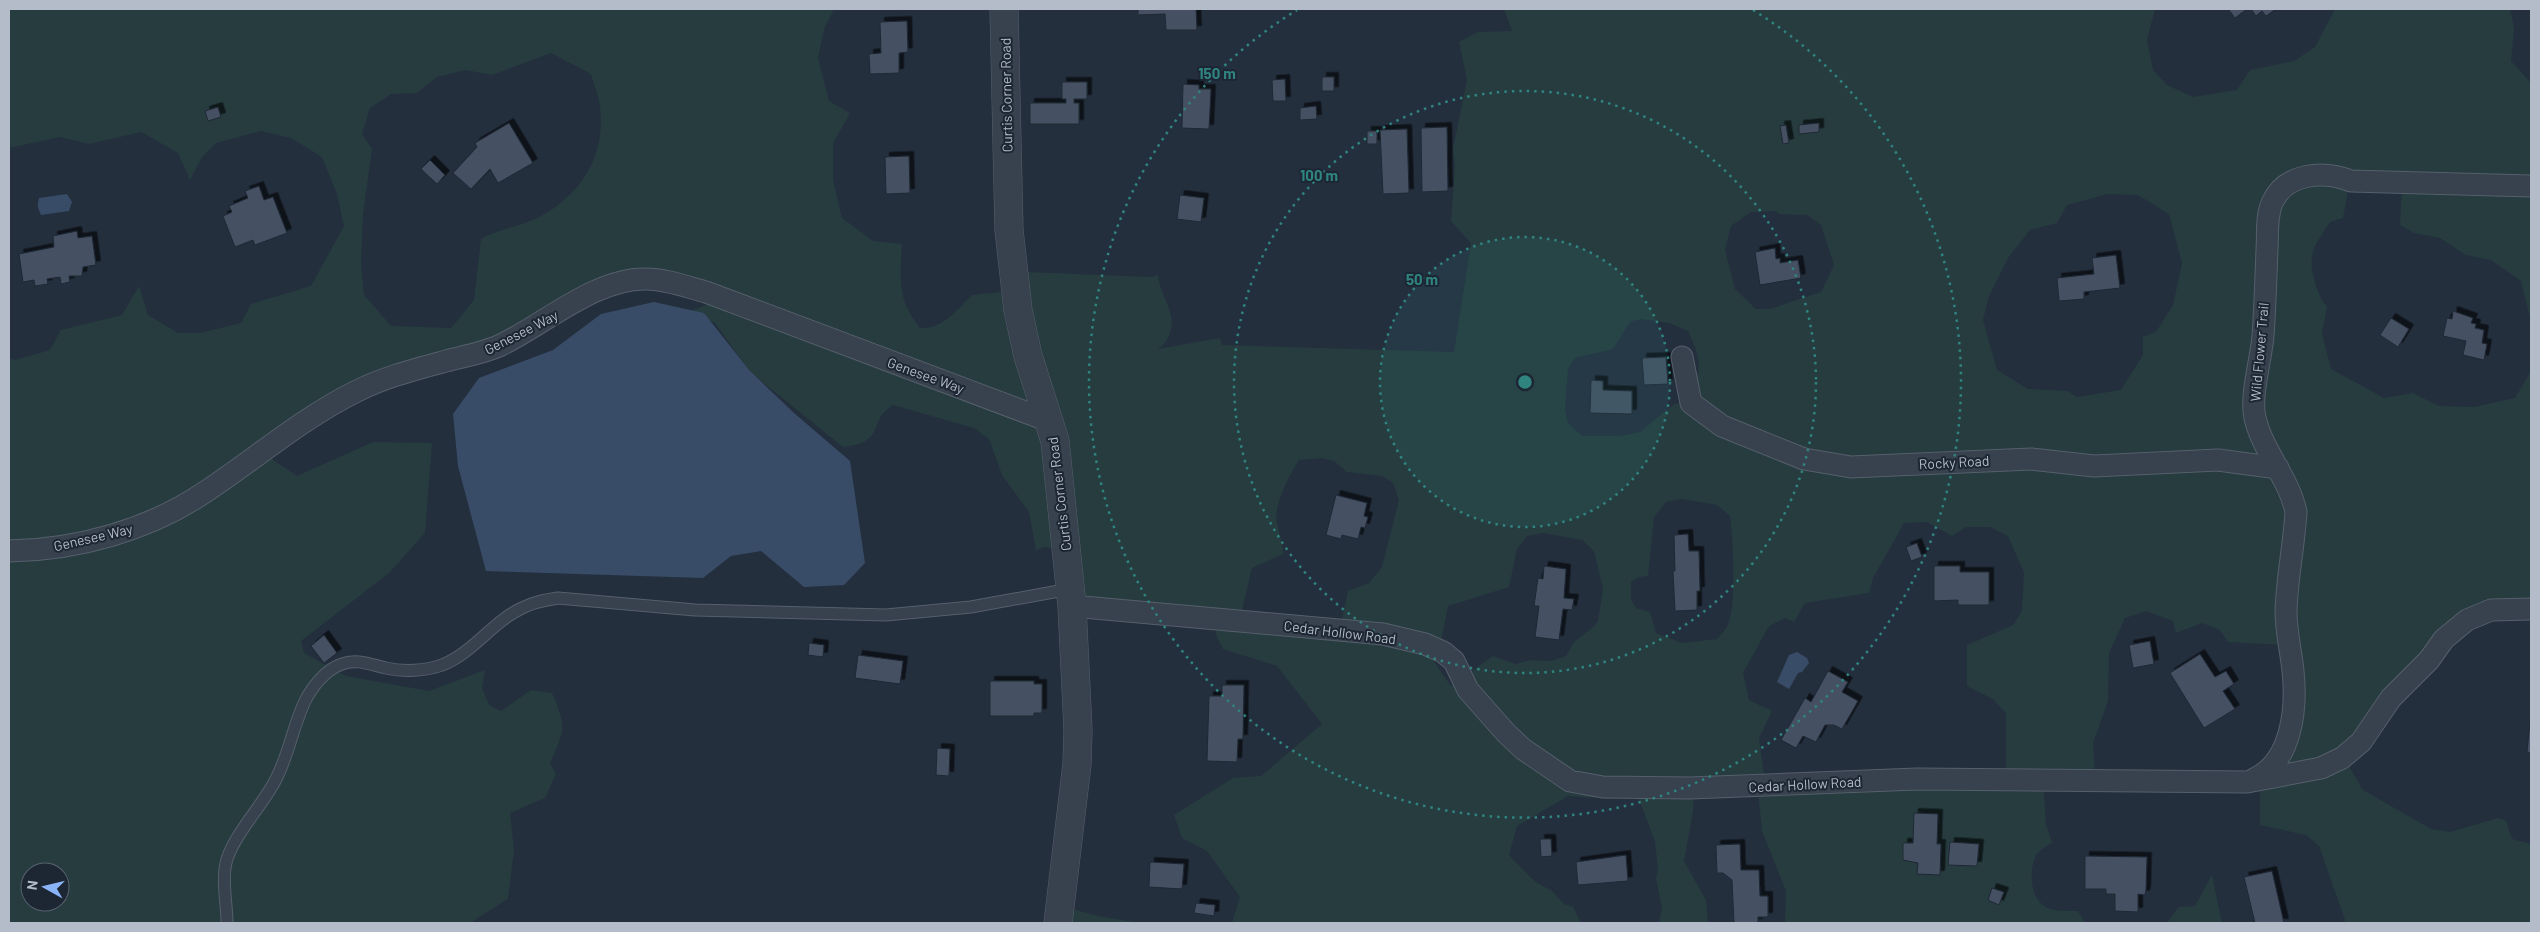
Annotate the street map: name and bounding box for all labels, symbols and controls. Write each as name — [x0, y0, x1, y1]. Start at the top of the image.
street label: Curtis Corner Road — [997, 38, 1015, 152]
text: 150 m — [1198, 64, 1236, 82]
text: 100 m — [1300, 166, 1338, 184]
text: 50 m — [1406, 270, 1438, 288]
street label: Wild Flower Trail — [2246, 302, 2272, 402]
street label: Genesee Way — [481, 306, 561, 358]
street label: Genesee Way — [885, 353, 967, 397]
centre of rings — [1516, 373, 1534, 391]
street label: Curtis Corner Road — [1044, 436, 1074, 552]
street label: Rocky Road — [1918, 452, 1990, 472]
street label: Genesee Way — [52, 520, 135, 554]
street label: Cedar Hollow Road — [1283, 617, 1397, 647]
street label: Cedar Hollow Road — [1748, 773, 1862, 795]
north arrow — [20, 862, 70, 912]
text: N — [23, 879, 41, 891]

